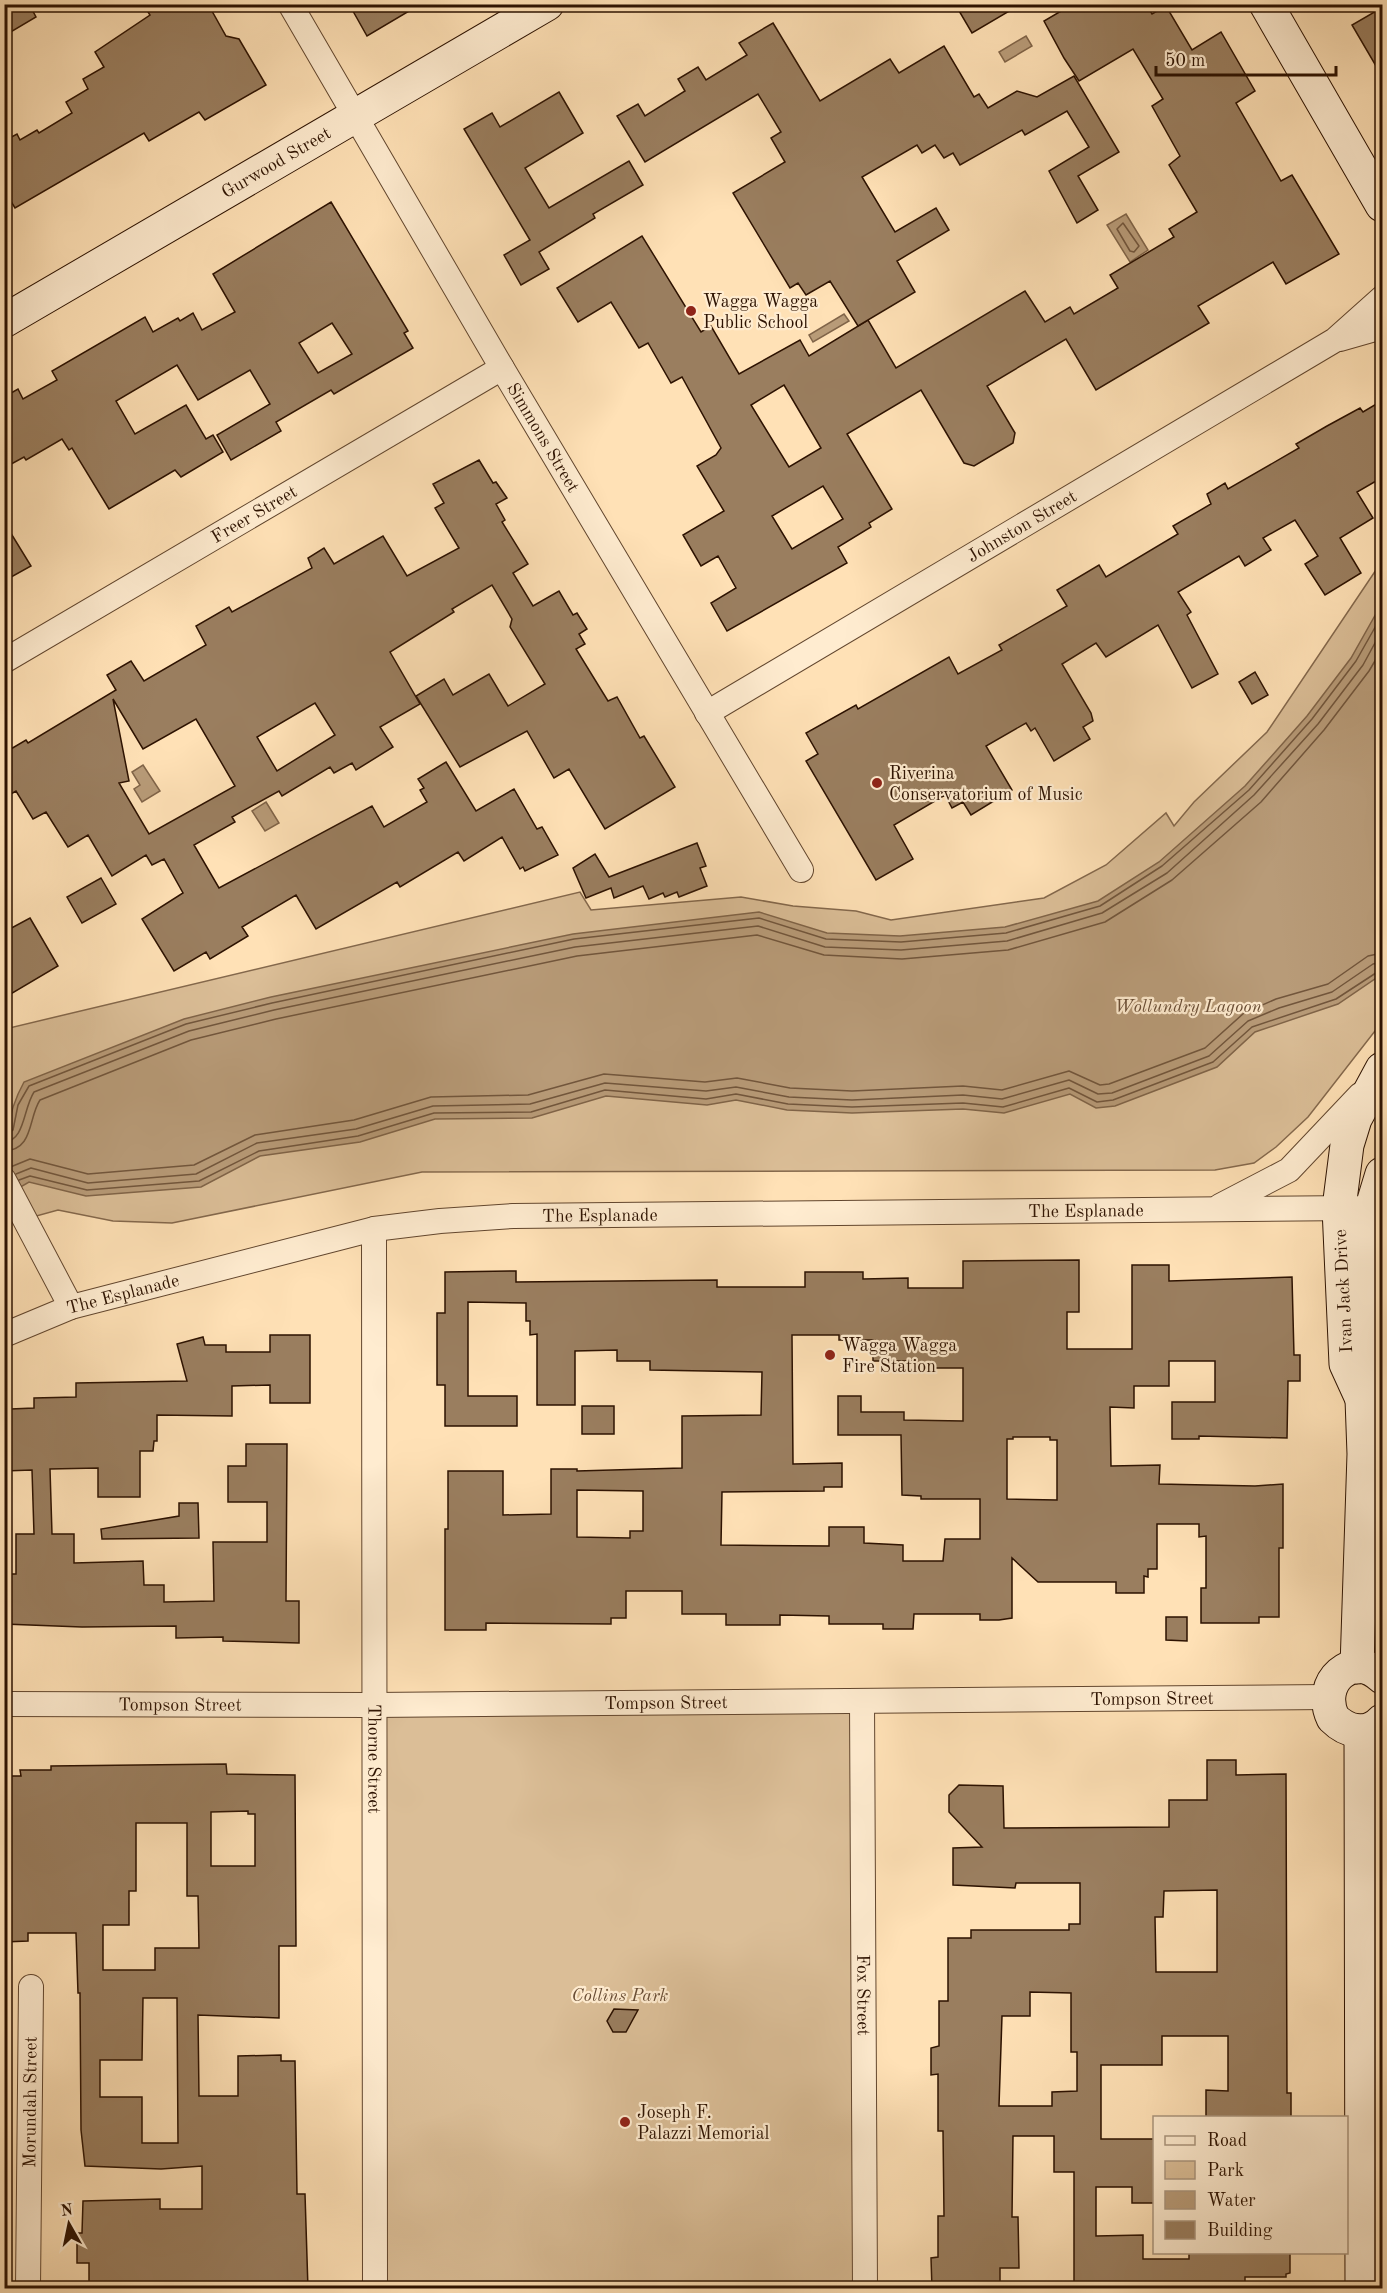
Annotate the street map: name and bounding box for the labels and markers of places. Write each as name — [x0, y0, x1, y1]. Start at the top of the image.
place label: Wagga Wagga Public School — [703, 293, 818, 332]
marker: Wagga Wagga Public School — [684, 304, 698, 318]
place label: Riverina Conservatorium of Music — [889, 765, 1083, 804]
marker: Riverina Conservatorium of Music — [870, 776, 884, 790]
place label: Wagga Wagga Fire Station — [842, 1337, 957, 1376]
marker: Wagga Wagga Fire Station — [823, 1348, 837, 1362]
place label: Joseph F. Palazzi Memorial — [637, 2104, 770, 2143]
marker: Joseph F. Palazzi Memorial — [618, 2115, 632, 2129]

